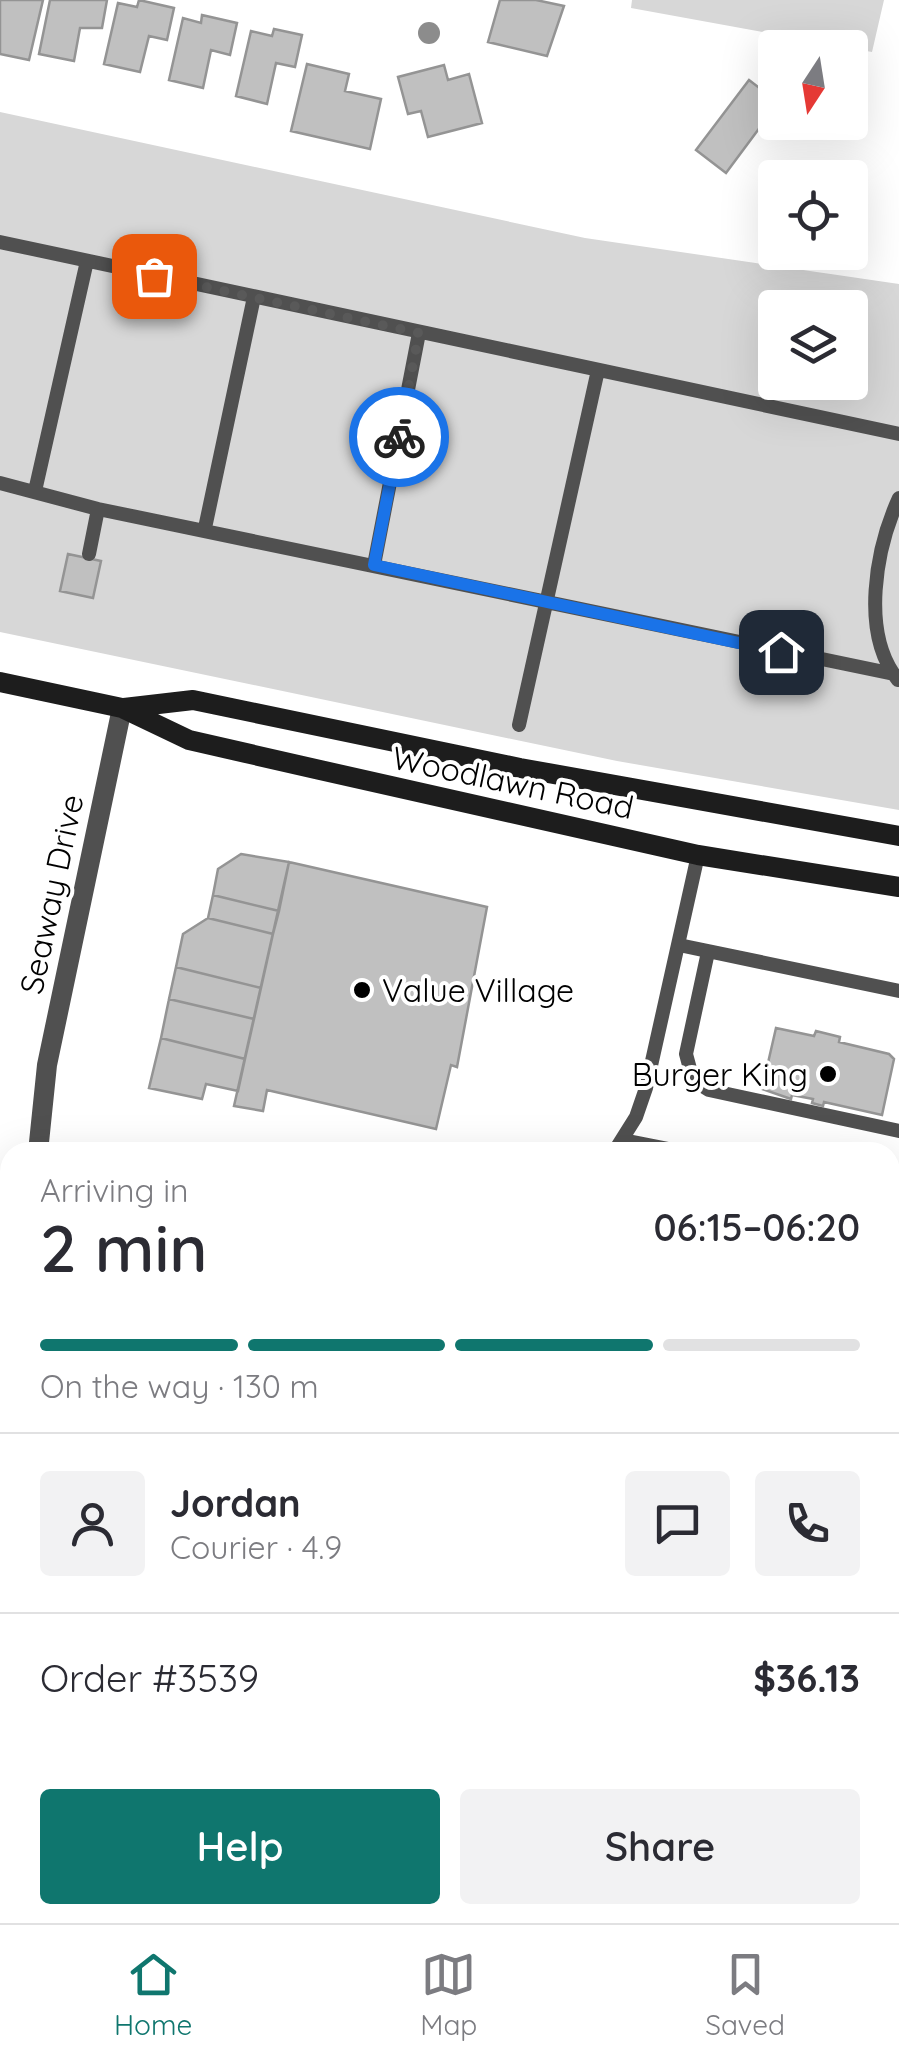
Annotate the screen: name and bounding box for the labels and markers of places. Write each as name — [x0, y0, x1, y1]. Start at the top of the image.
pin — [112, 234, 197, 319]
pin — [739, 610, 824, 695]
place label: Value Village — [382, 970, 574, 1010]
marker: Value Village — [351, 979, 373, 1001]
place label: Burger King — [632, 1054, 808, 1094]
marker: Burger King — [817, 1063, 839, 1085]

